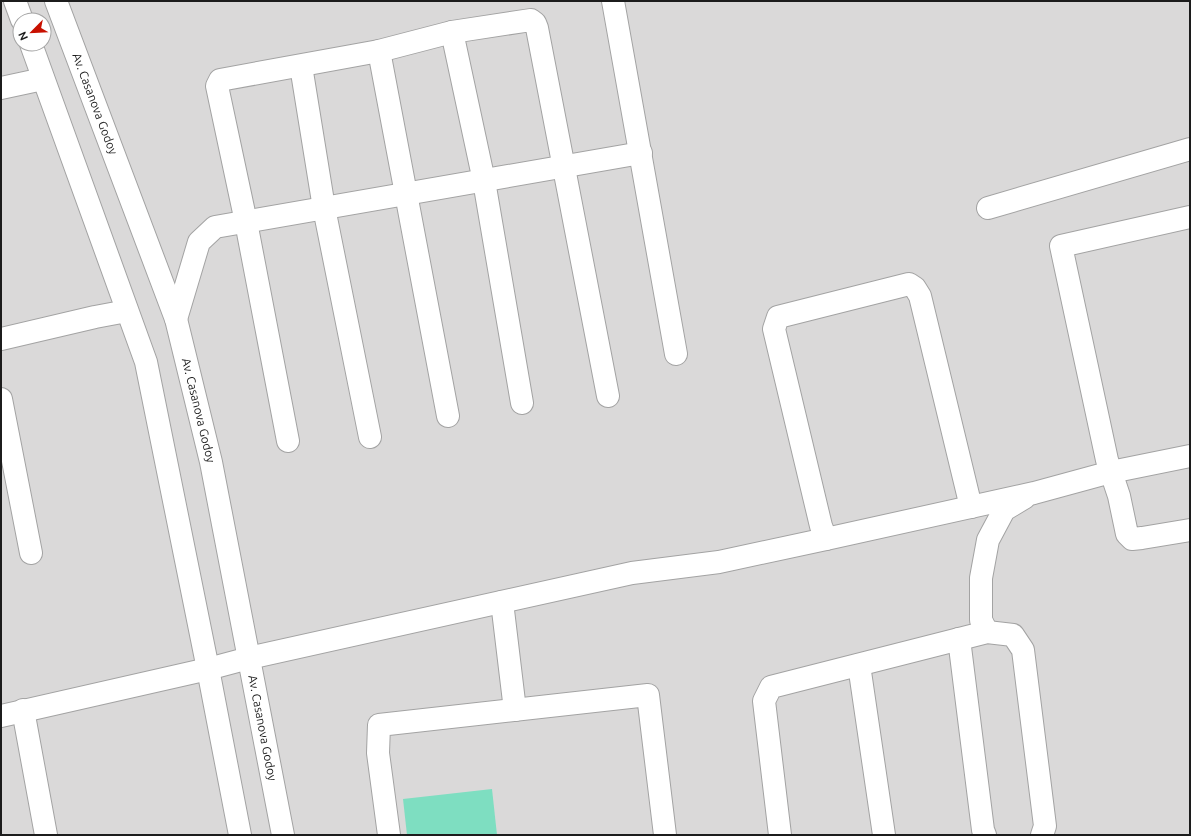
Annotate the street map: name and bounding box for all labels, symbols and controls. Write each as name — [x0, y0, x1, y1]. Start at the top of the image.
north arrow — [12, 12, 52, 52]
text: N — [16, 30, 30, 42]
street label: Av. Casanova Godoy — [70, 51, 120, 156]
street label: Av. Casanova Godoy — [180, 357, 218, 464]
street label: Av. Casanova Godoy — [246, 674, 279, 782]

